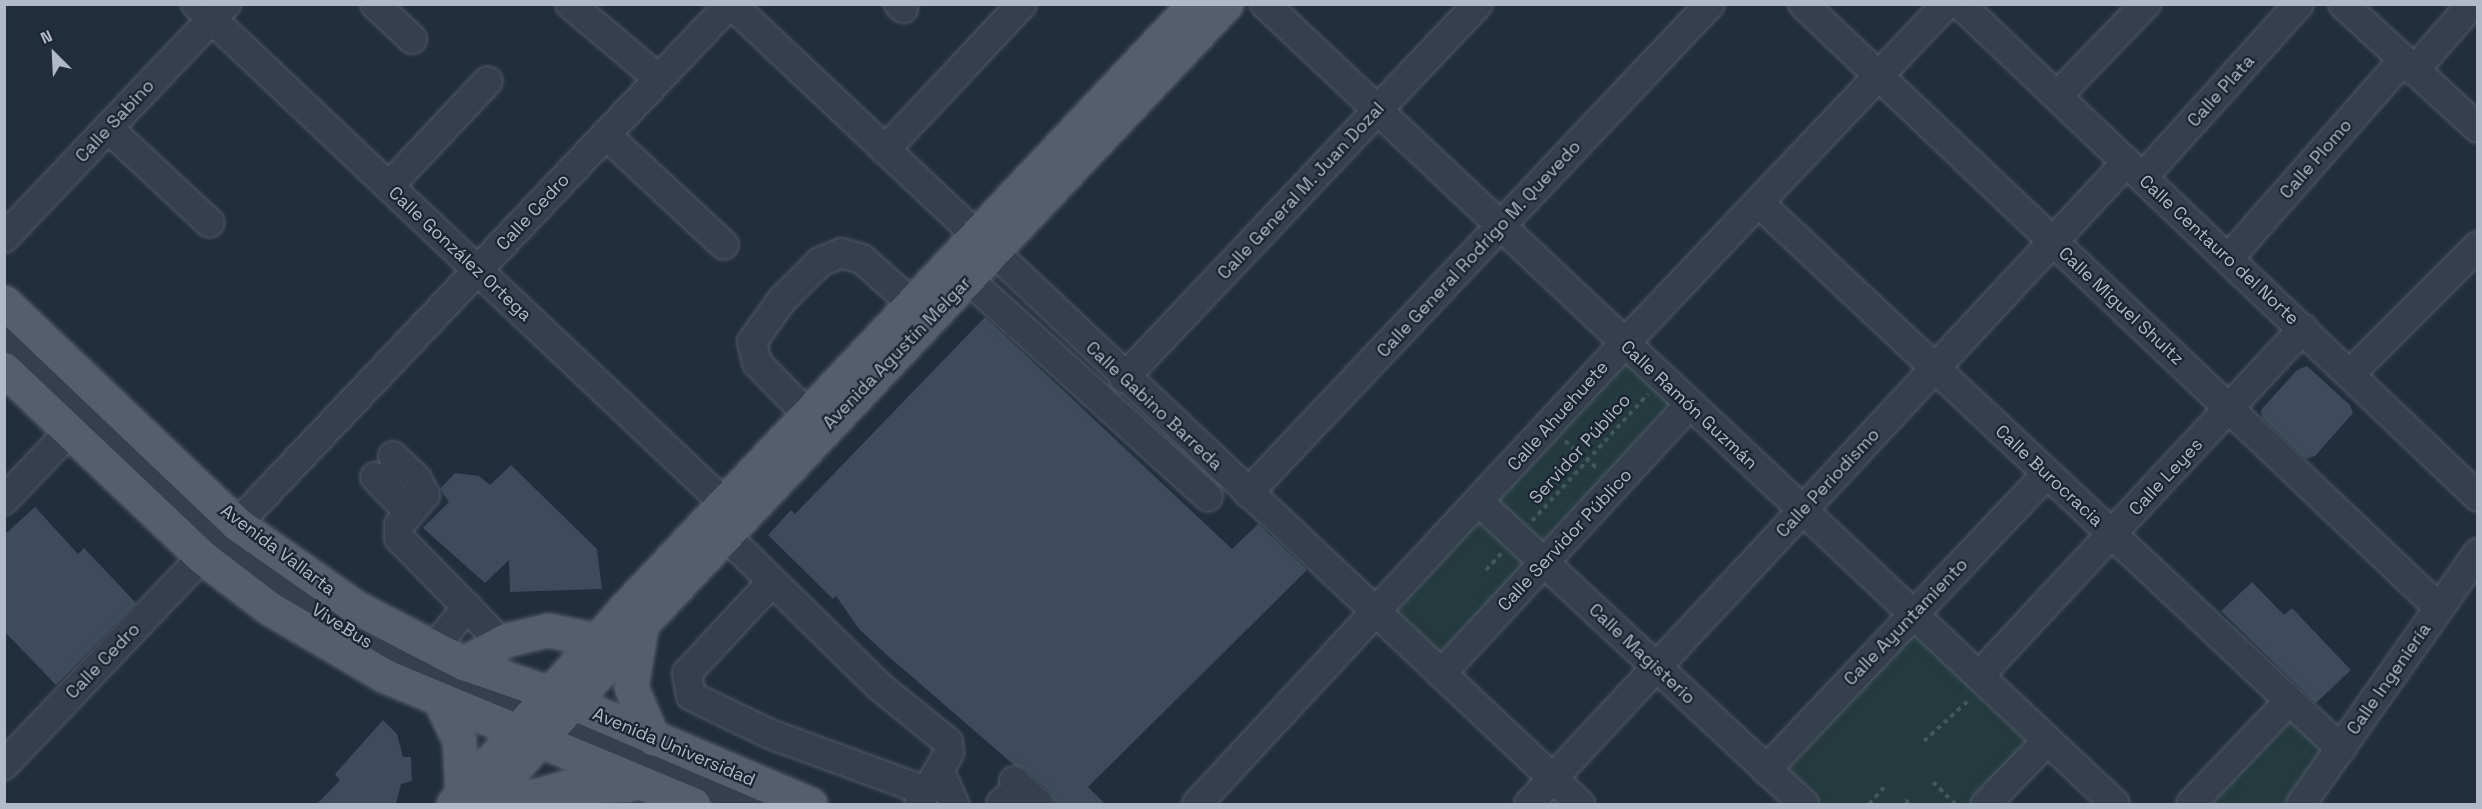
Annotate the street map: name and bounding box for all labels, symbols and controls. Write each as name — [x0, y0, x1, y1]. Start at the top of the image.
north arrow — [24, 24, 84, 84]
text: N — [37, 25, 56, 49]
street label: Calle Plata — [2183, 50, 2259, 132]
street label: Calle Sabino — [71, 75, 159, 167]
street label: Calle General M. Juan Dozal — [1213, 98, 1389, 284]
street label: Calle Plomo — [2275, 115, 2357, 203]
street label: Calle General Rodrigo M. Quevedo — [1372, 136, 1586, 362]
street label: Calle Cedro — [492, 169, 574, 255]
street label: Calle Centauro del Norte — [2135, 170, 2303, 330]
street label: Calle González Ortega — [384, 182, 536, 326]
street label: Calle Miguel Shultz — [2054, 242, 2188, 370]
street label: Avenida Agustín Melgar — [818, 272, 976, 434]
street label: Calle Ramón Guzmán — [1616, 336, 1762, 474]
street label: Calle Gabino Barreda — [1081, 337, 1227, 475]
street label: Calle Ahuehuete — [1503, 356, 1613, 476]
street label: Servidor Público — [1525, 389, 1635, 509]
street label: Calle Burocracia — [1991, 421, 2107, 531]
street label: Calle Periodismo — [1772, 424, 1884, 542]
street label: Calle Leyes — [2125, 434, 2207, 520]
street label: Calle Servidor Público — [1493, 464, 1637, 616]
street label: Avenida Vallarta — [216, 500, 340, 600]
street label: Calle Ayuntamiento — [1839, 554, 1973, 690]
street label: ViveBus — [307, 599, 377, 653]
street label: Calle Magisterio — [1584, 599, 1700, 709]
street label: Calle Cedro — [61, 618, 145, 704]
street label: Calle Ingeniería — [2343, 619, 2435, 739]
street label: Avenida Universidad — [590, 703, 758, 791]

